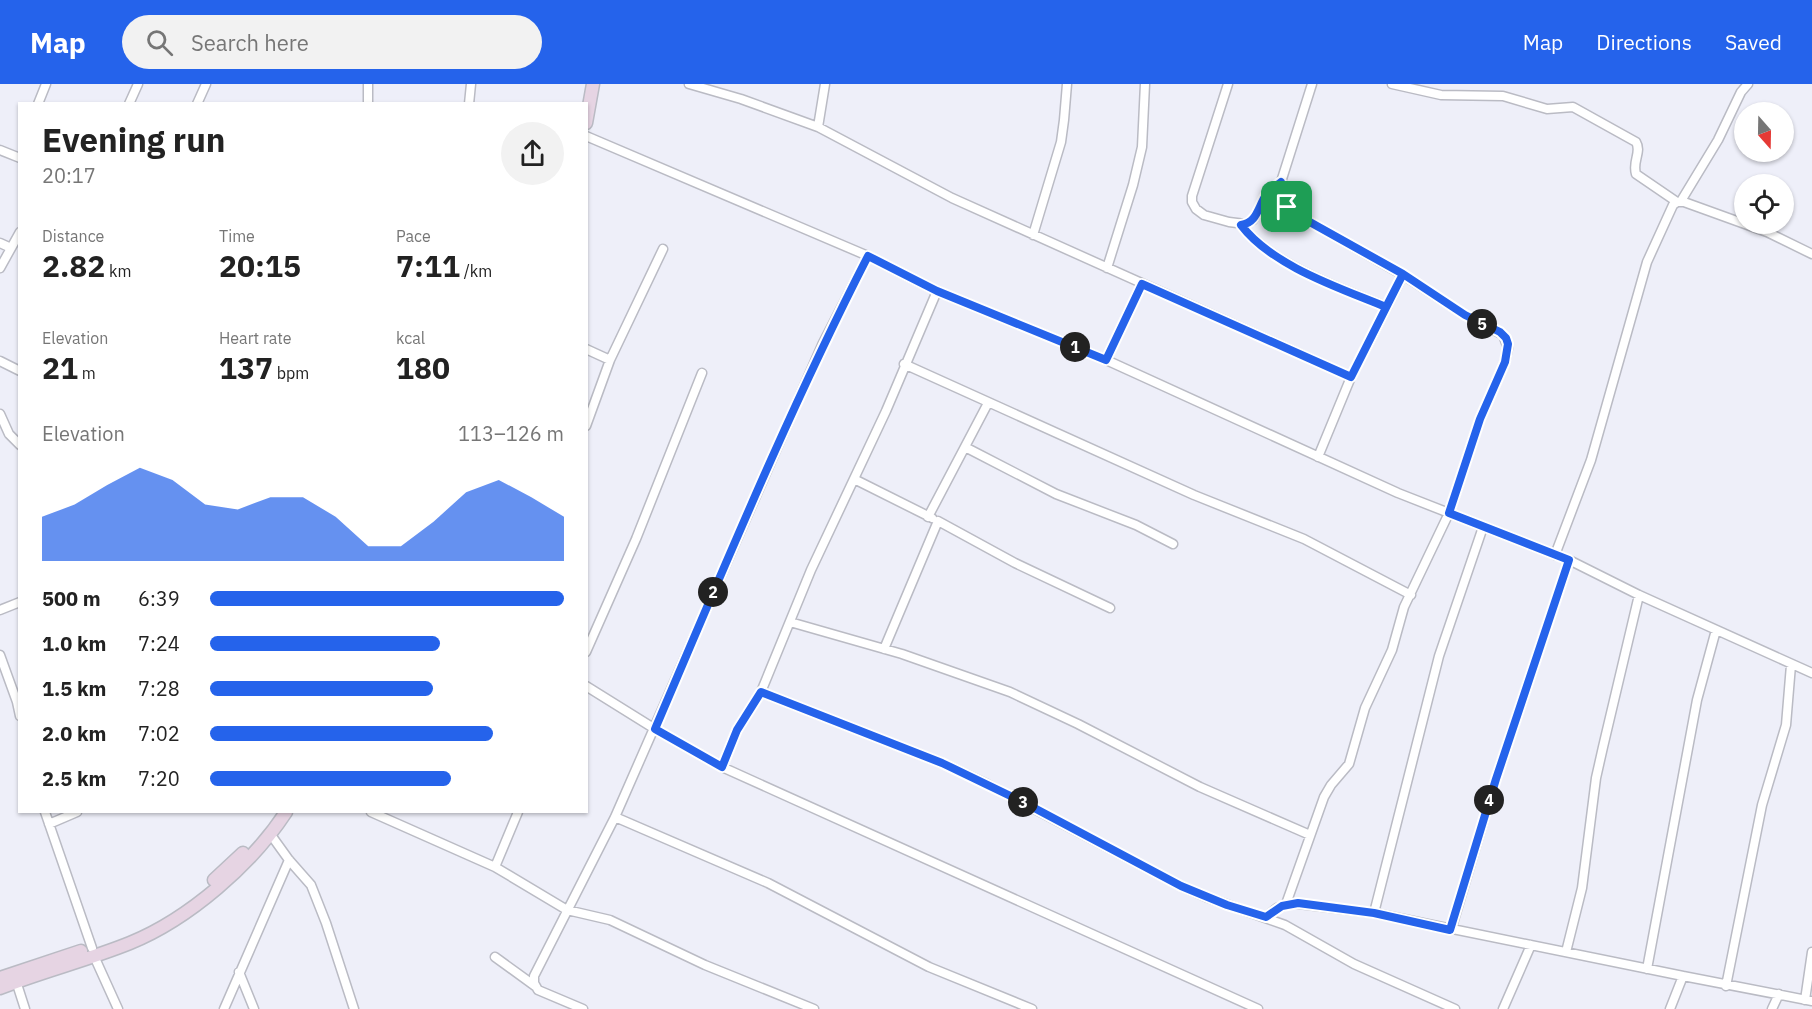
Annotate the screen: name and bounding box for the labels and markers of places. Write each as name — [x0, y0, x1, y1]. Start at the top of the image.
pin — [1261, 181, 1312, 232]
pin: 5 — [1467, 309, 1497, 339]
pin: 1 — [1060, 332, 1090, 362]
pin: 2 — [698, 577, 728, 607]
pin: 4 — [1474, 785, 1504, 815]
pin: 3 — [1008, 787, 1038, 817]

